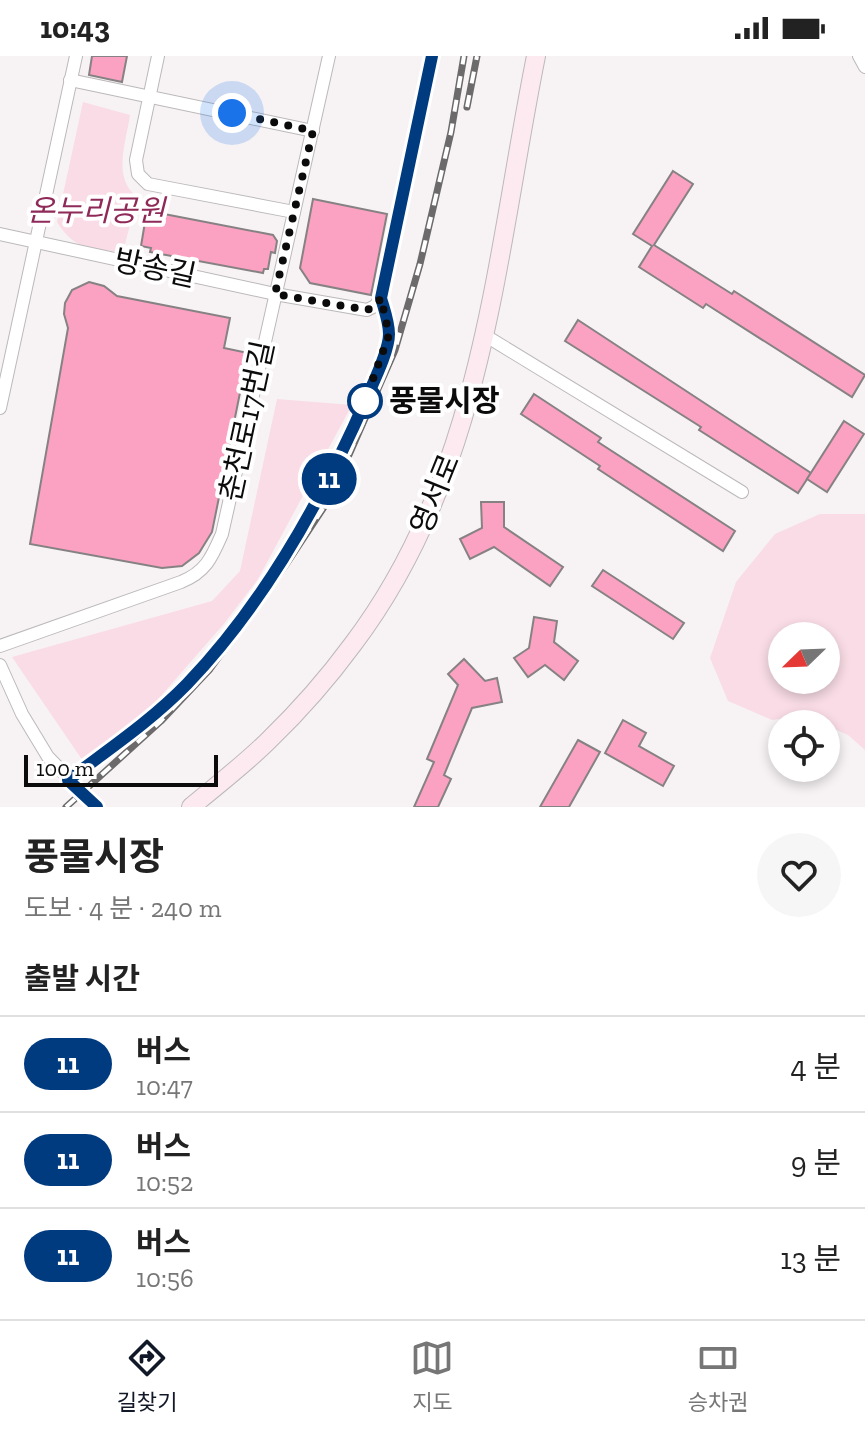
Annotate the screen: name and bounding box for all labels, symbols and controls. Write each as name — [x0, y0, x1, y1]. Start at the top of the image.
text: 10:43 — [40, 10, 110, 46]
your location — [212, 93, 252, 133]
park label: 온누리공원 — [27, 193, 167, 229]
street label: 방송길 — [111, 242, 199, 294]
street label: 춘천로17번길 — [212, 337, 282, 505]
place label: 풍물시장 — [389, 383, 500, 419]
marker: 풍물시장 — [348, 384, 382, 418]
street label: 영서로 — [403, 449, 467, 539]
line badge: 11 — [293, 453, 365, 505]
text: 11 — [318, 462, 340, 495]
north arrow — [768, 622, 840, 694]
map controls — [768, 622, 840, 782]
button: locate — [768, 710, 840, 782]
scale bar — [24, 751, 218, 787]
text: 100 m — [36, 755, 94, 782]
button: heart — [757, 833, 841, 917]
text: 풍물시장 — [24, 834, 164, 880]
text: 도보 · 4 분 · 240 m — [24, 892, 221, 924]
text: 출발 시간 — [24, 961, 140, 997]
text: 버스 — [136, 1033, 191, 1069]
text: 11 — [57, 1047, 79, 1080]
text: 4 분 — [790, 1049, 841, 1085]
text: 10:47 — [136, 1070, 193, 1102]
text: 버스 — [136, 1129, 191, 1165]
text: 11 — [57, 1143, 79, 1176]
text: 9 분 — [791, 1145, 841, 1181]
text: 10:52 — [136, 1166, 194, 1198]
text: 버스 — [136, 1225, 191, 1261]
text: 11 — [57, 1239, 79, 1272]
text: 13 분 — [780, 1241, 841, 1277]
text: 10:56 — [136, 1262, 194, 1294]
tab: 길찾기 — [117, 1336, 177, 1416]
tab: 지도 — [410, 1336, 454, 1416]
tab: 승차권 — [688, 1336, 748, 1416]

